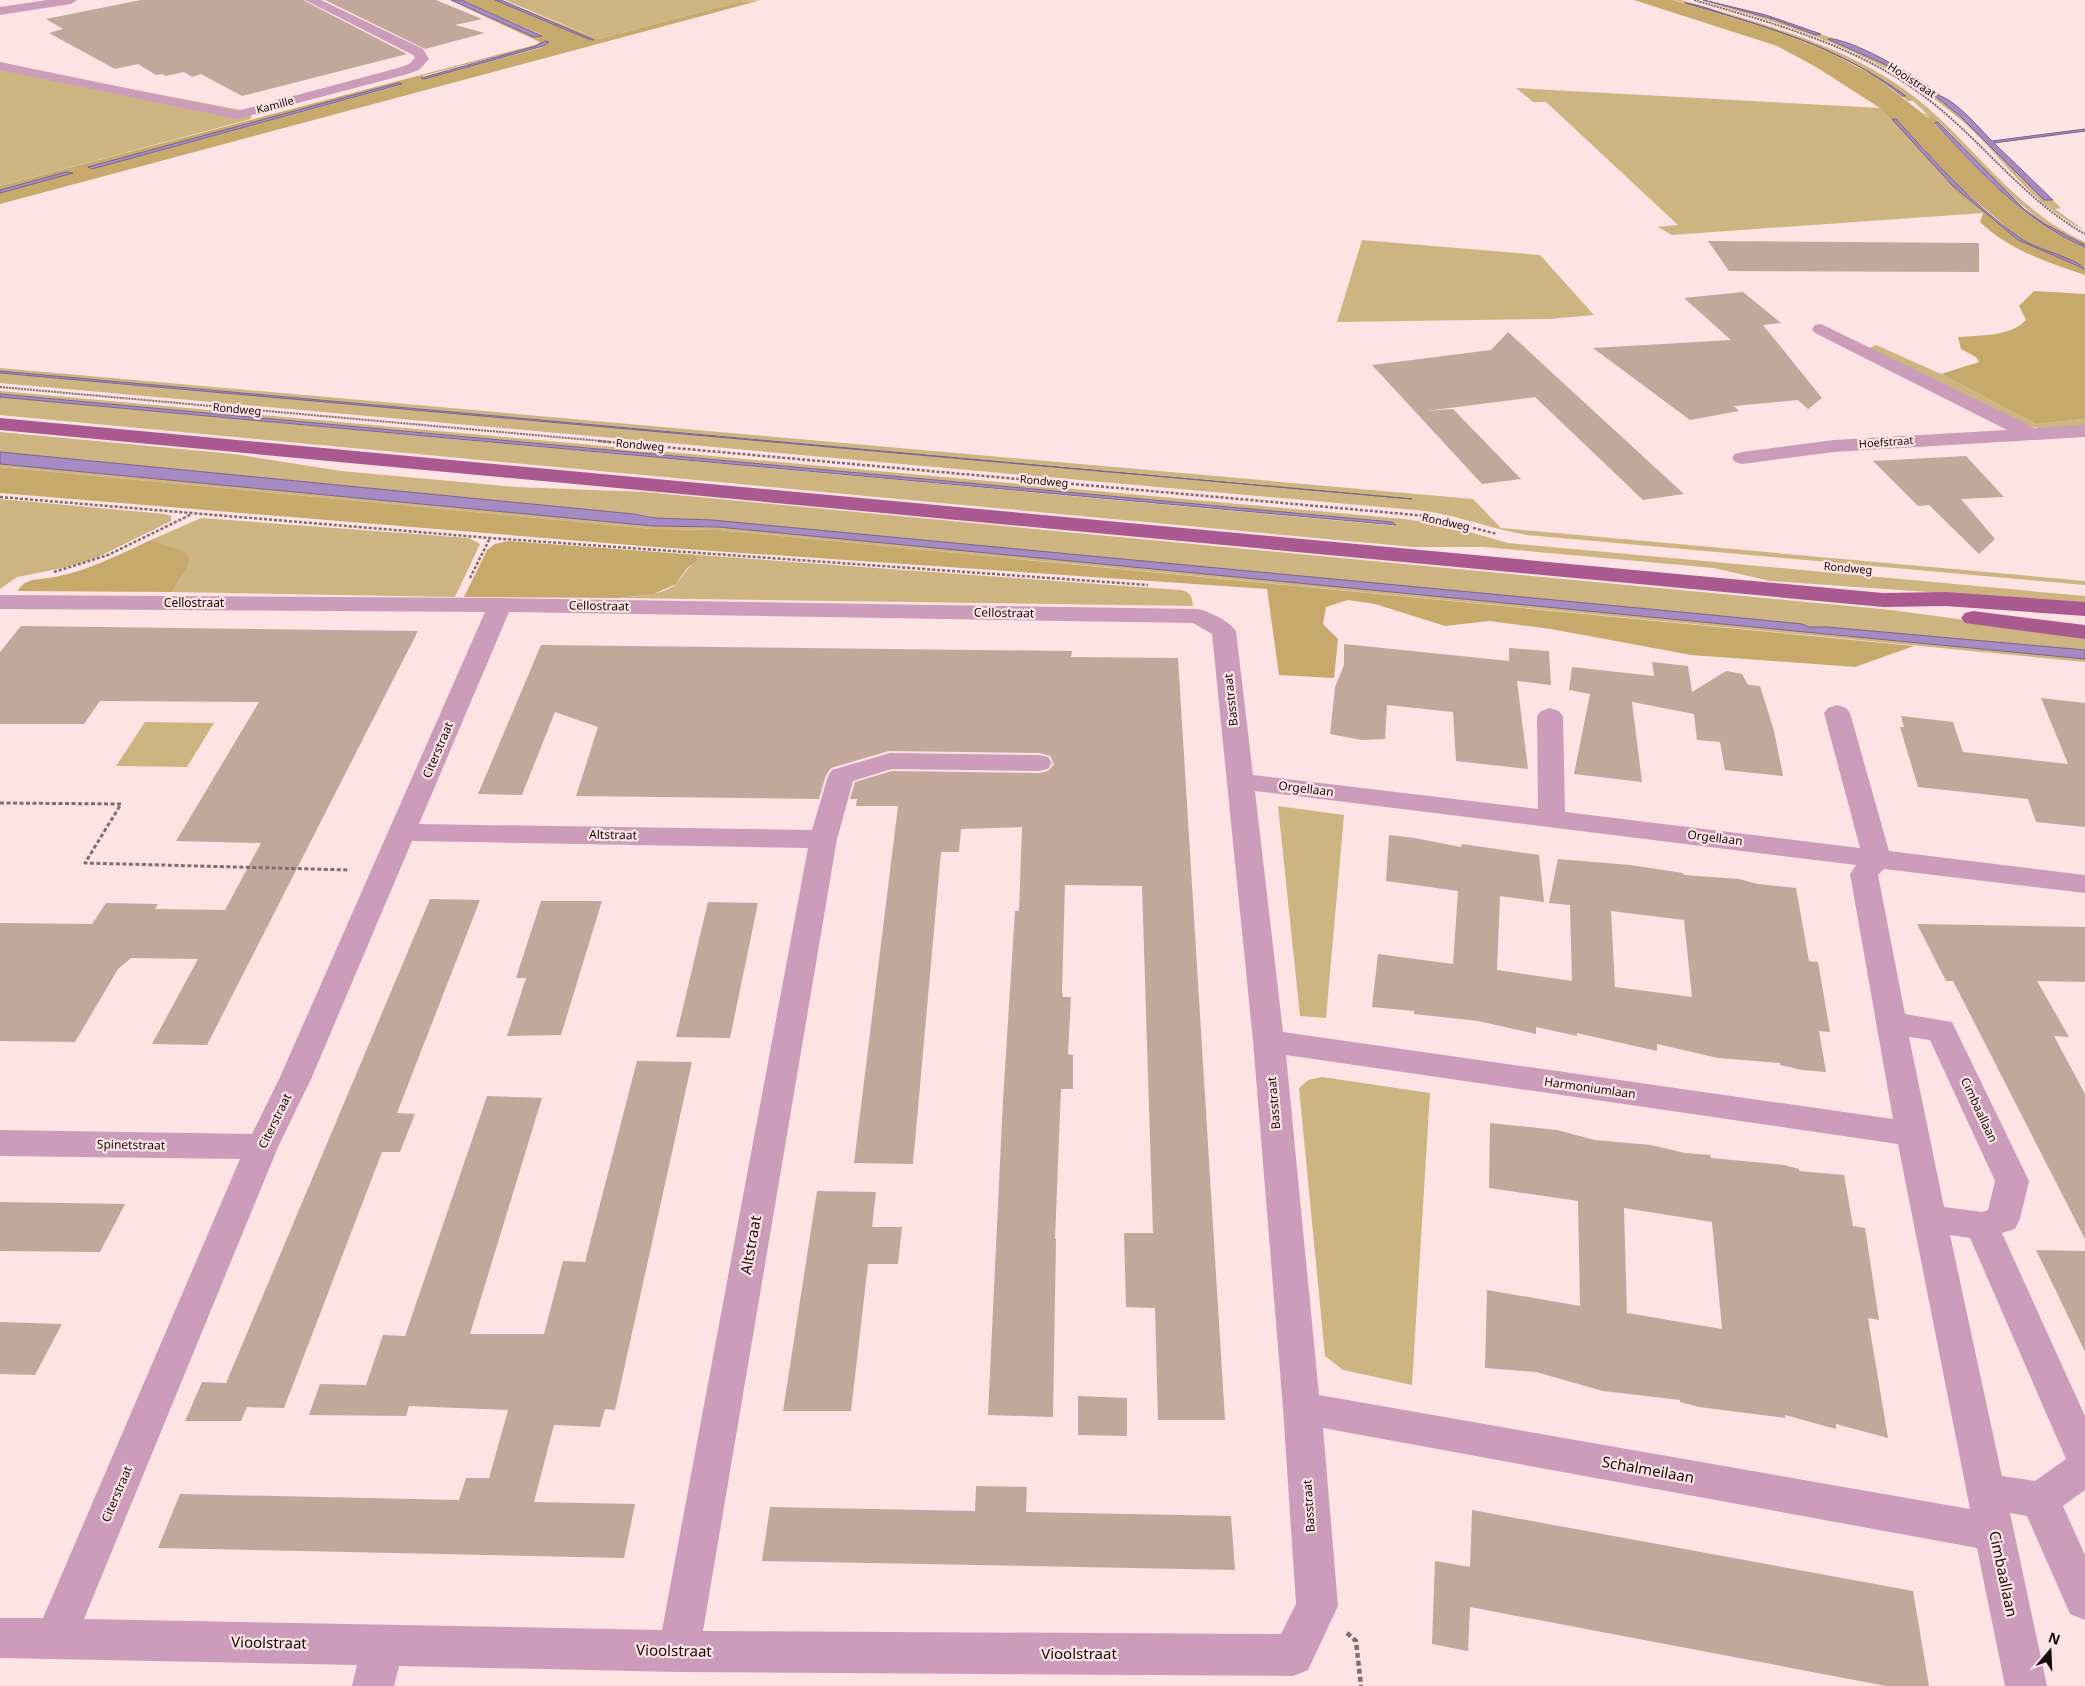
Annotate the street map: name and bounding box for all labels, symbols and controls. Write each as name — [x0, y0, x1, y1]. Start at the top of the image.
street label: Hooistraat — [1885, 59, 1939, 101]
street label: Kamille — [255, 92, 295, 117]
street label: Rondweg — [212, 399, 262, 418]
street label: Hoefstraat — [1858, 432, 1914, 451]
street label: Rondweg — [615, 435, 665, 454]
street label: Rondweg — [1019, 471, 1069, 490]
street label: Rondweg — [1421, 509, 1471, 534]
street label: Rondweg — [1823, 558, 1873, 577]
street label: Cellostraat — [164, 594, 225, 611]
street label: Cellostraat — [569, 596, 630, 615]
street label: Cellostraat — [974, 603, 1035, 622]
street label: Basstraat — [1219, 672, 1242, 727]
street label: Citerstraat — [418, 719, 457, 780]
street label: Orgellaan — [1278, 777, 1335, 800]
street label: Altstraat — [589, 826, 638, 843]
street label: Orgellaan — [1687, 826, 1744, 849]
street label: Harmoniumlaan — [1543, 1073, 1637, 1102]
street label: Basstraat — [1263, 1075, 1284, 1130]
street label: Cimbaallaan — [1957, 1075, 2002, 1145]
street label: Citerstraat — [254, 1090, 295, 1151]
street label: Spinetstraat — [97, 1135, 166, 1154]
street label: Altstraat — [735, 1213, 765, 1276]
street label: Schalmeilaan — [1600, 1451, 1696, 1487]
street label: Citerstraat — [97, 1463, 136, 1524]
street label: Basstraat — [1298, 1478, 1319, 1533]
street label: Cimbaallaan — [1985, 1529, 2023, 1619]
north arrow — [2025, 1626, 2075, 1676]
text: N — [2046, 1627, 2063, 1649]
street label: Vioolstraat — [231, 1631, 308, 1653]
street label: Vioolstraat — [636, 1639, 713, 1661]
street label: Vioolstraat — [1041, 1643, 1117, 1663]

